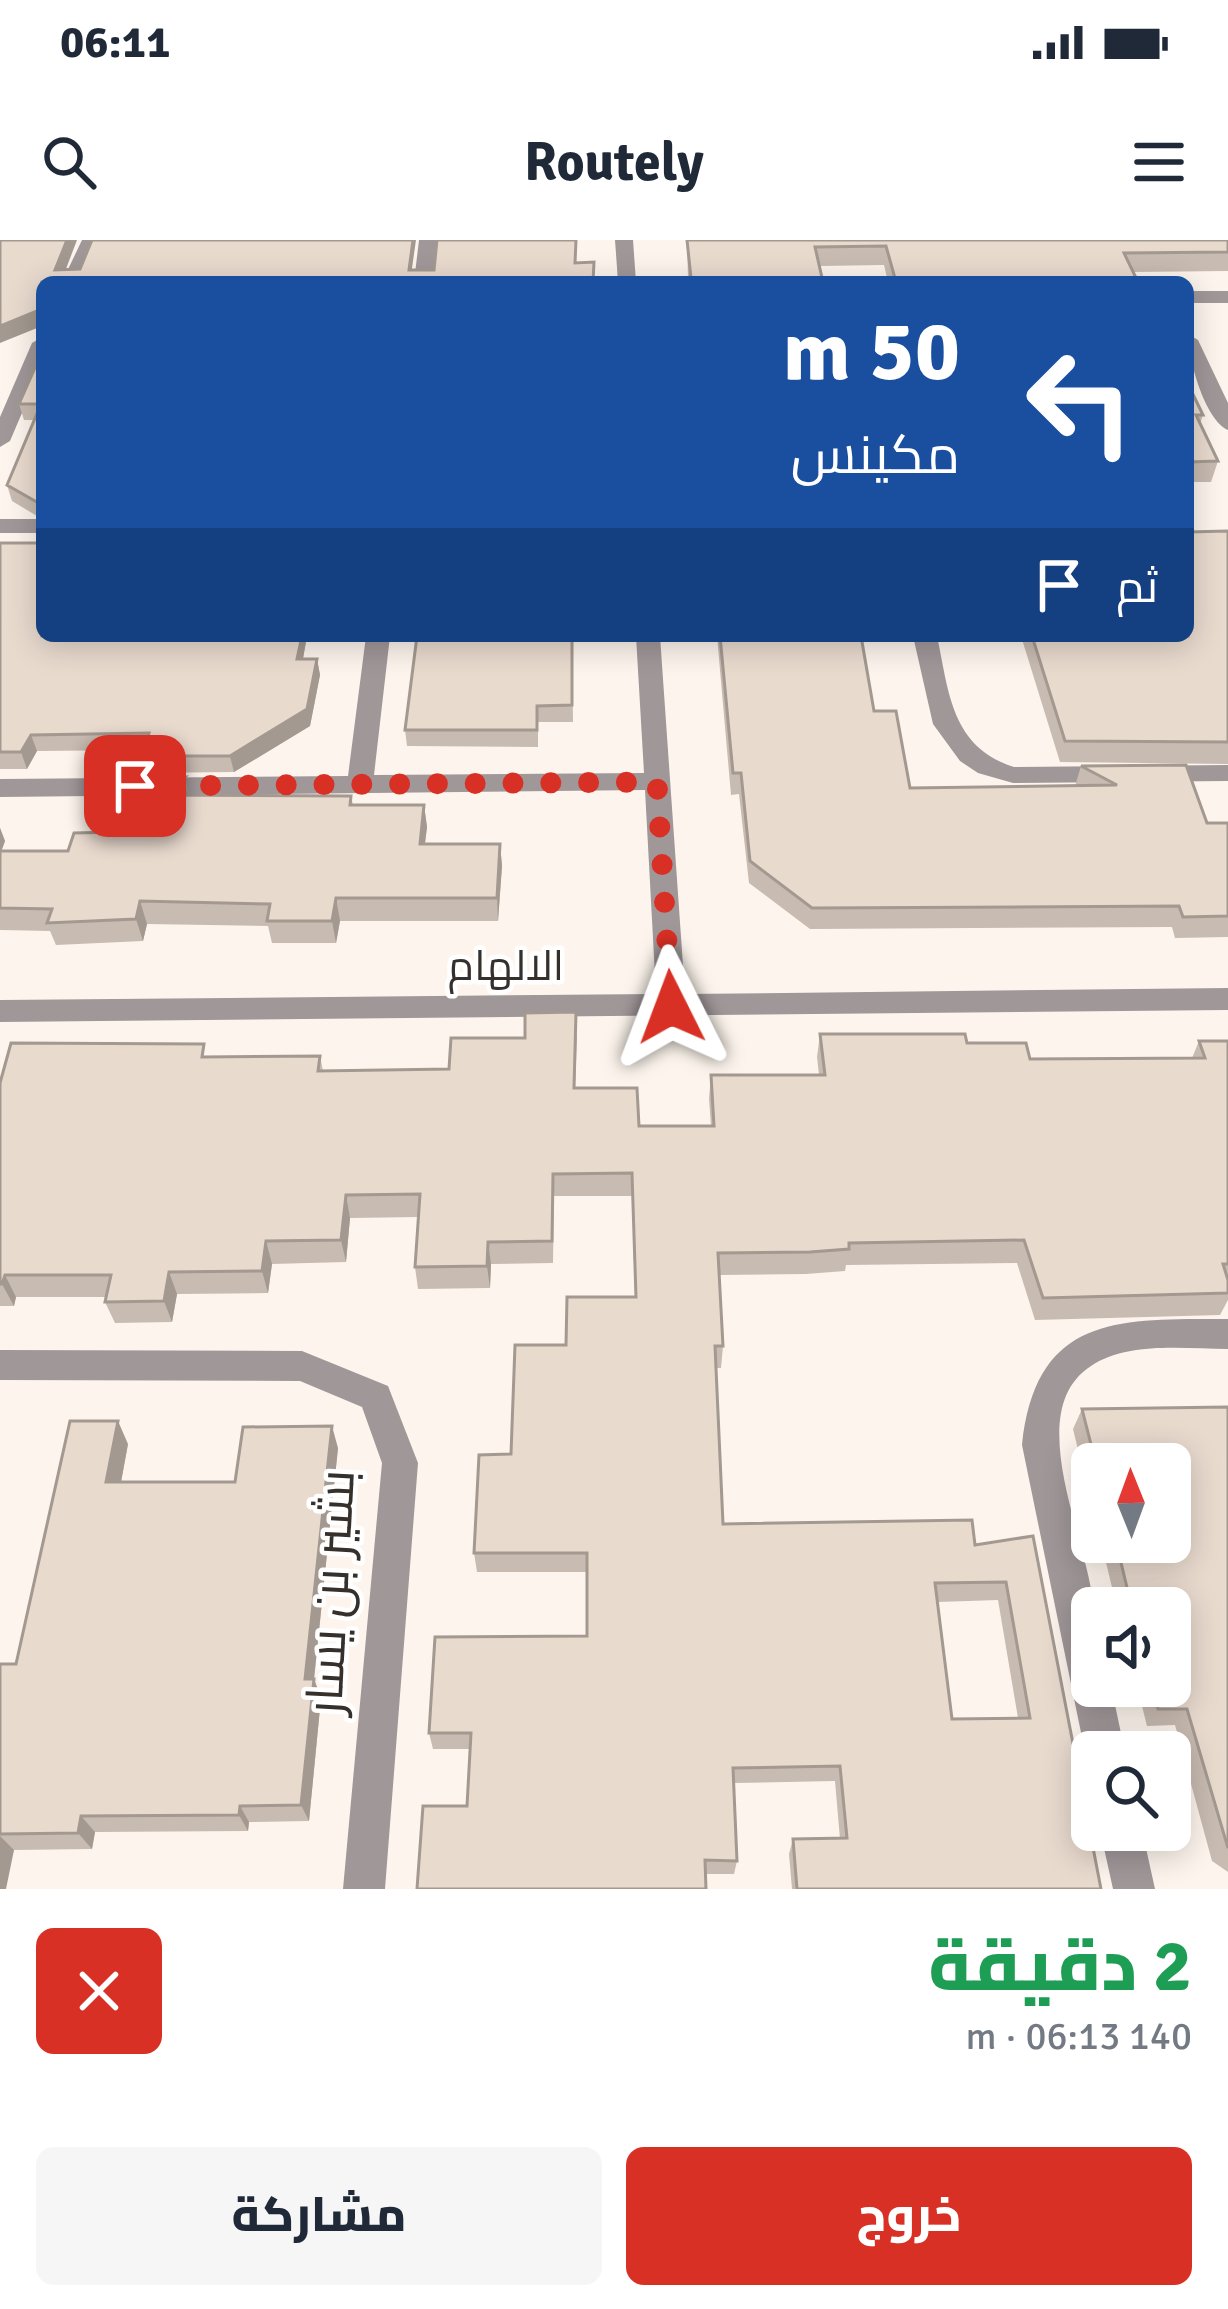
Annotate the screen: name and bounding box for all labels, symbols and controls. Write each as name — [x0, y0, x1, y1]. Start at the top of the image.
text: 06:11 — [60, 15, 170, 70]
icon: search — [36, 129, 102, 195]
text: Routely — [524, 129, 704, 196]
icon: menu — [1126, 129, 1192, 195]
text: 50 m — [783, 300, 960, 404]
icon: left — [1002, 324, 1158, 480]
text: مكينس — [791, 422, 960, 489]
icon: arrive — [1026, 552, 1092, 618]
text: ثم — [1116, 560, 1158, 615]
pin — [84, 735, 186, 837]
icon: arrive — [102, 753, 168, 819]
street label: الالهام — [448, 941, 564, 994]
position arrow — [608, 944, 734, 1070]
north arrow — [1071, 1443, 1191, 1563]
map controls — [1071, 1443, 1191, 1851]
street label: بشير بن يسار — [293, 1468, 369, 1719]
button: sound — [1071, 1587, 1191, 1707]
button: search — [1071, 1731, 1191, 1851]
text: 2 دقيقة — [928, 1922, 1192, 2011]
button: close — [36, 1928, 162, 2054]
text: 140 m · 06:13 — [965, 2012, 1192, 2060]
button: مشاركة — [36, 2147, 602, 2285]
button: خروج — [626, 2147, 1192, 2285]

